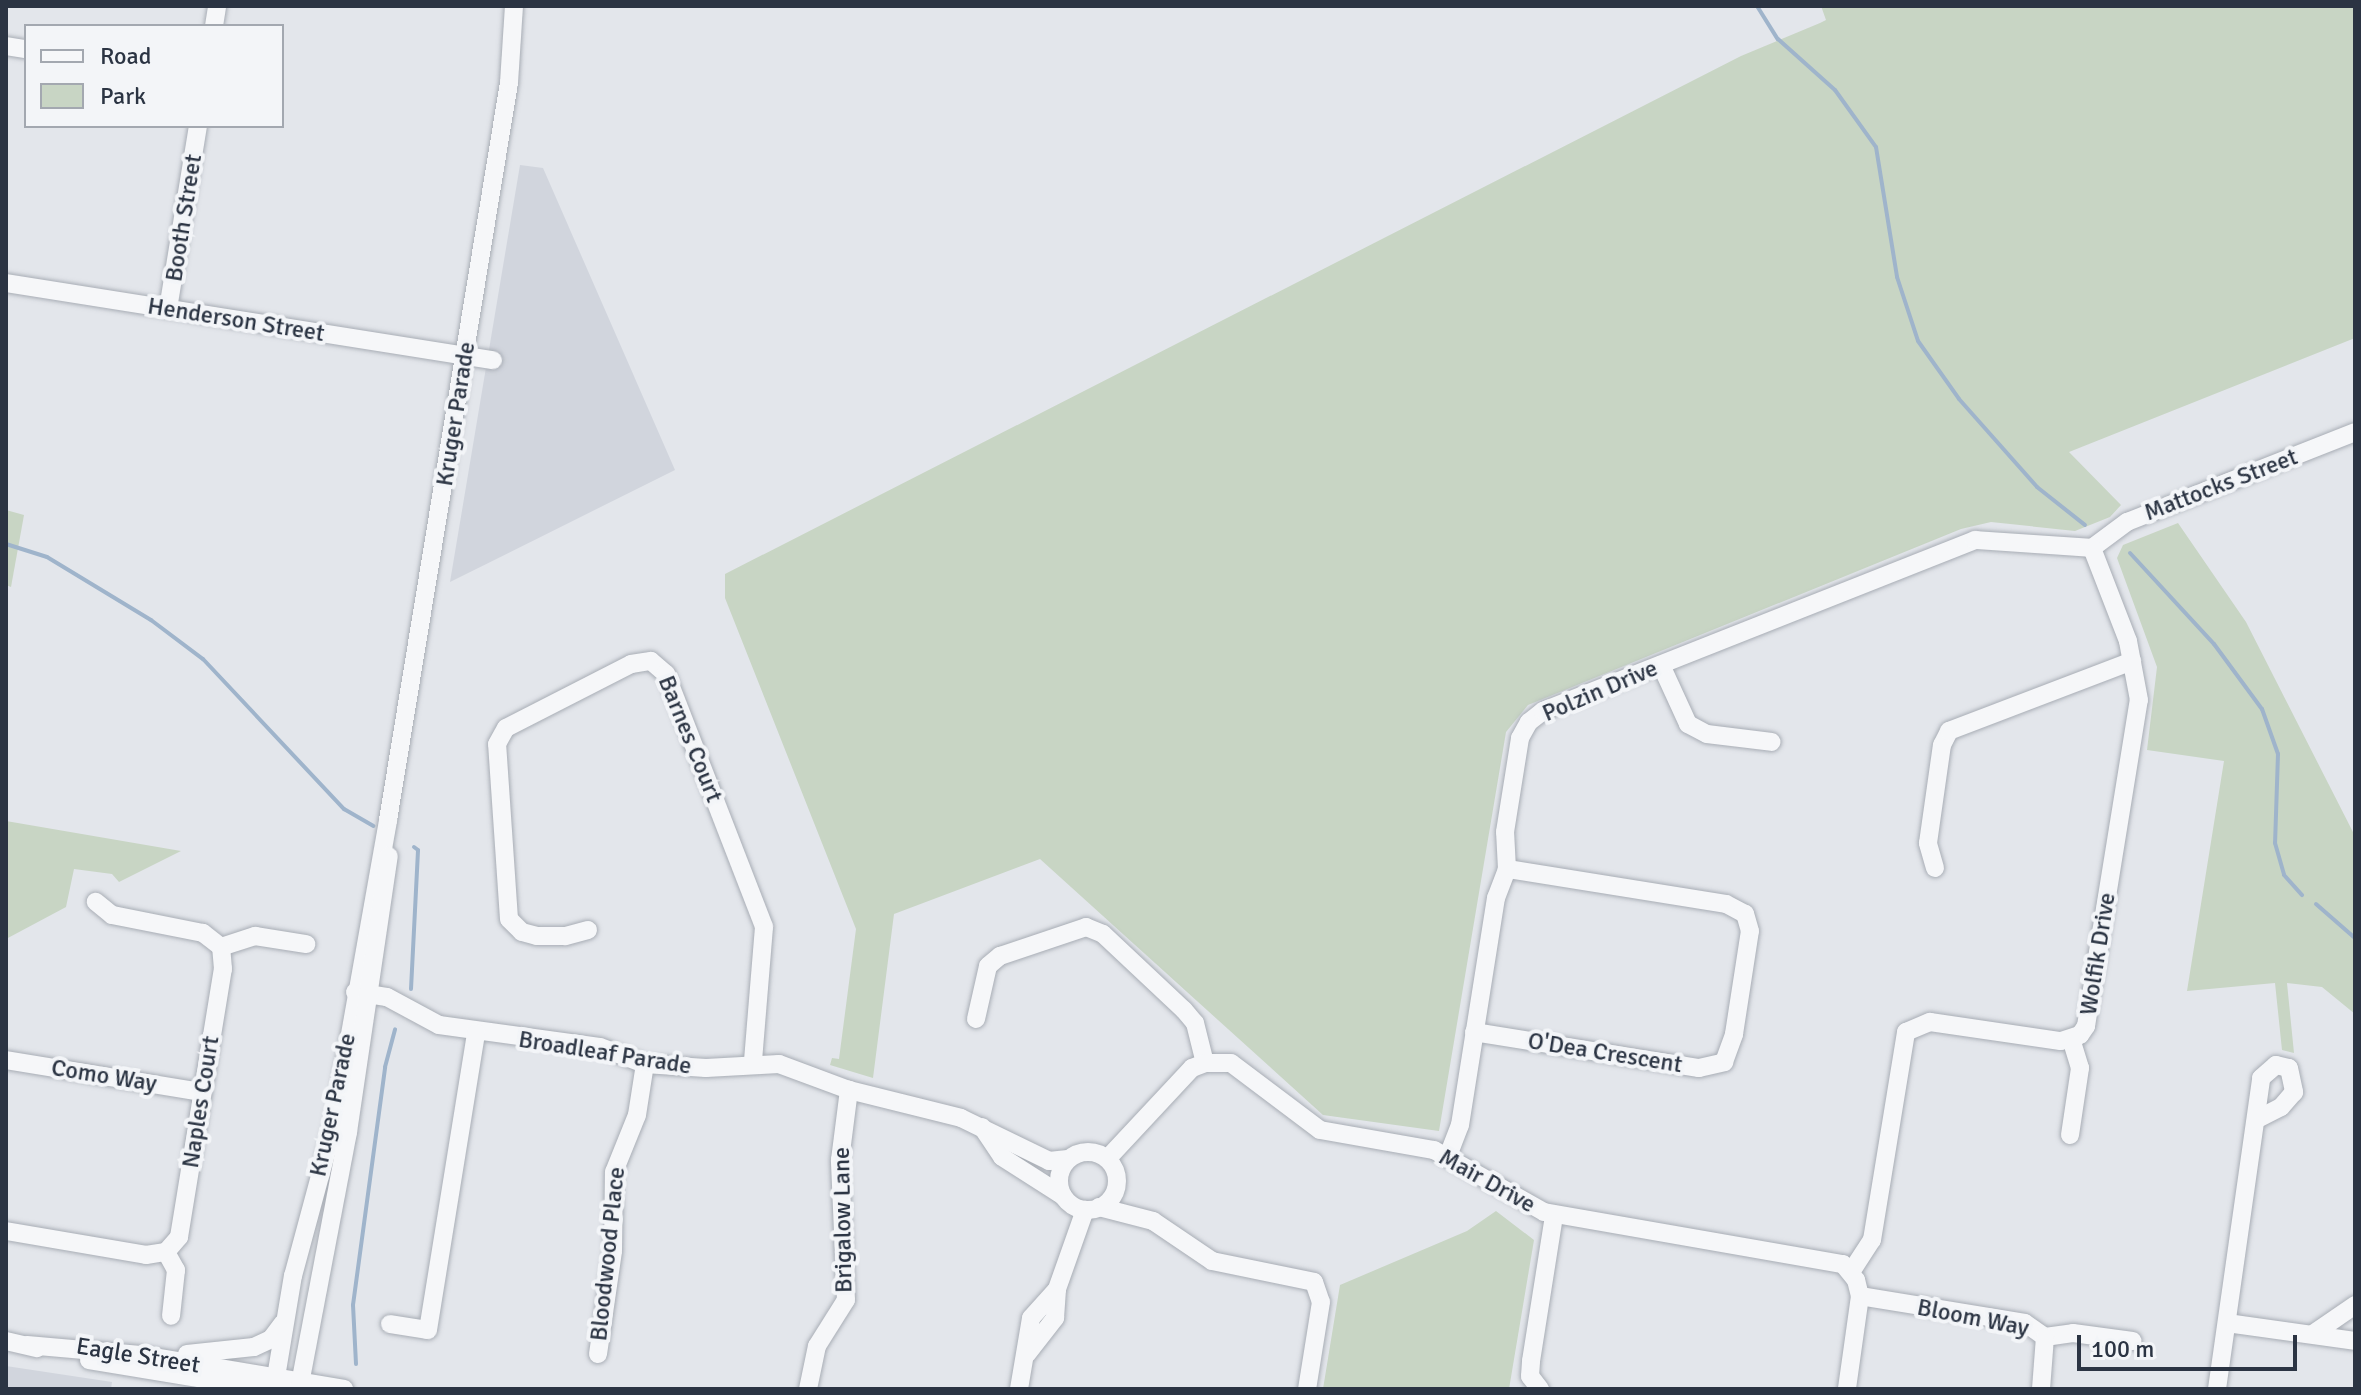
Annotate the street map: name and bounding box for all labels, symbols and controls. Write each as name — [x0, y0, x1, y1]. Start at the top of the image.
legend — [24, 24, 284, 128]
text: Road — [100, 41, 151, 71]
text: Park — [100, 81, 146, 111]
street label: Booth Street — [160, 152, 208, 284]
street label: Henderson Street — [145, 292, 327, 348]
street label: Kruger Parade — [430, 340, 482, 488]
street label: Mattocks Street — [2140, 443, 2302, 527]
street label: Polzin Drive — [1538, 654, 1662, 728]
street label: Barnes Court — [652, 671, 728, 807]
street label: Wolfik Drive — [2074, 891, 2122, 1017]
street label: Broadleaf Parade — [516, 1025, 694, 1081]
street label: O'Dea Crescent — [1526, 1027, 1684, 1079]
street label: Kruger Parade — [304, 1031, 362, 1179]
street label: Naples Court — [176, 1034, 226, 1170]
street label: Como Way — [49, 1053, 159, 1099]
street label: Mair Drive — [1434, 1143, 1540, 1219]
street label: Brigalow Lane — [827, 1147, 859, 1293]
street label: Bloodwood Place — [585, 1166, 631, 1342]
street label: Bloom Way — [1915, 1293, 2031, 1343]
scale bar — [2081, 1319, 2301, 1369]
street label: Eagle Street — [74, 1332, 202, 1380]
text: 100 m — [2091, 1334, 2154, 1364]

